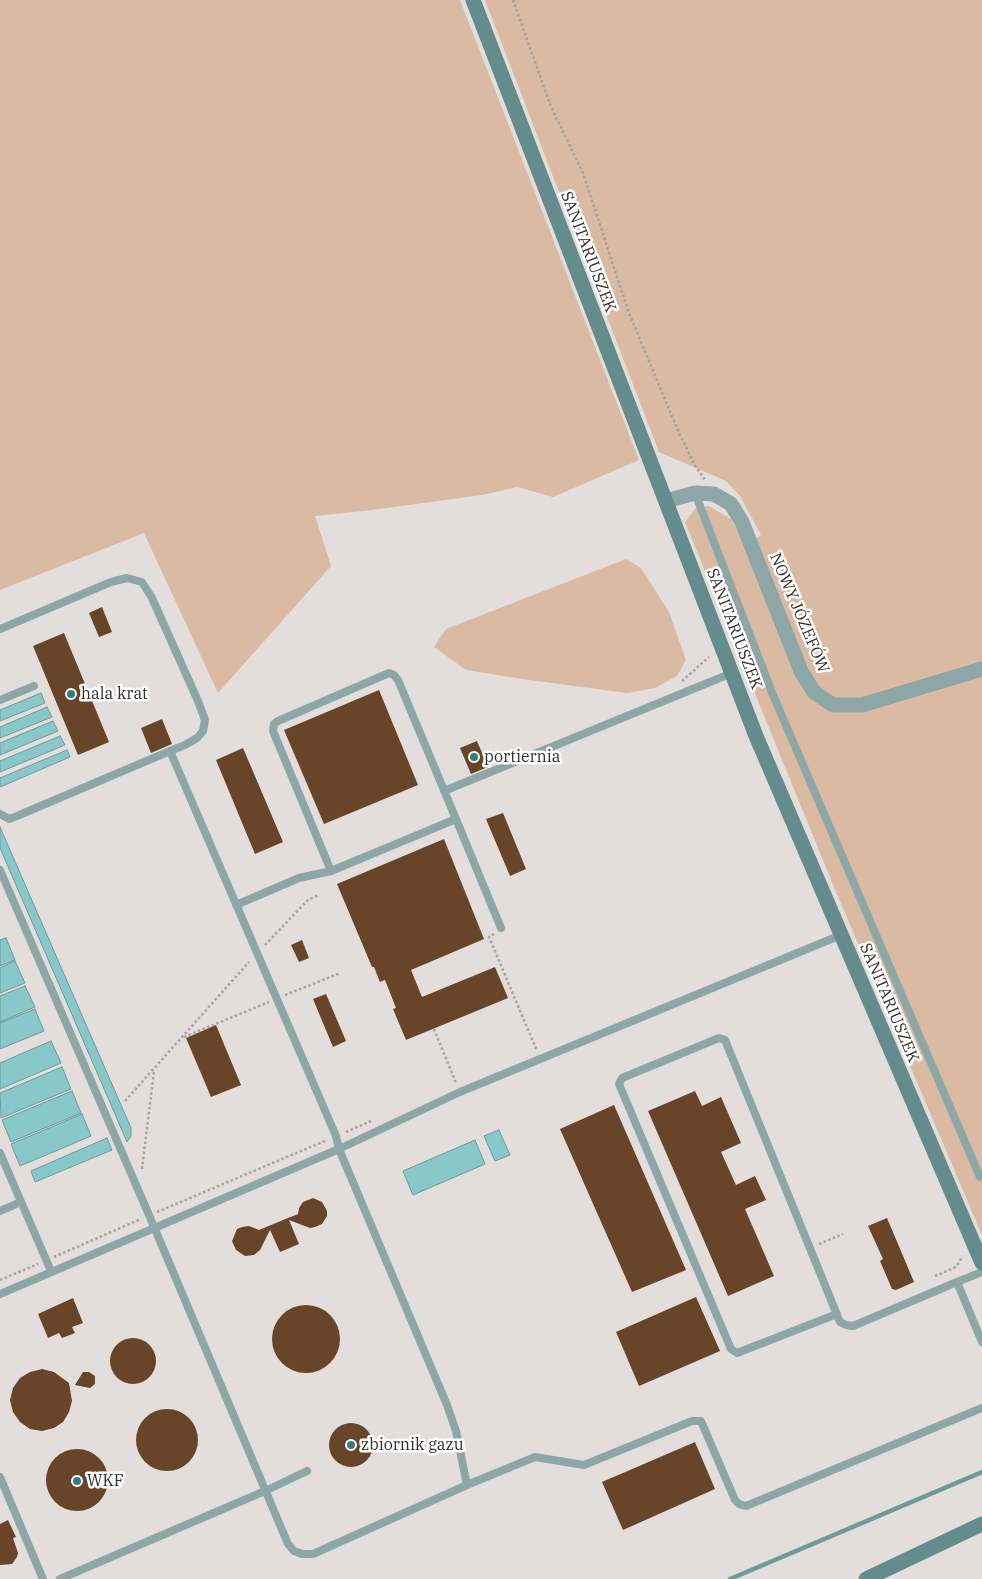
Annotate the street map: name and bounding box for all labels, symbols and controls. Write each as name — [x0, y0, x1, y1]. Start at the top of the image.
street label: SANITARIUSZEK — [556, 189, 620, 315]
street label: NOWY JÓZEFÓW — [765, 550, 833, 676]
street label: SANITARIUSZEK — [702, 566, 766, 692]
place label: hala krat — [81, 684, 148, 704]
marker: hala krat — [65, 688, 77, 700]
place label: portiernia — [484, 747, 561, 767]
marker: portiernia — [468, 751, 480, 763]
street label: SANITARIUSZEK — [855, 940, 923, 1066]
place label: zbiornik gazu — [361, 1435, 464, 1455]
marker: zbiornik gazu — [345, 1439, 357, 1451]
place label: WKF — [87, 1471, 124, 1491]
marker: WKF — [71, 1475, 83, 1487]

